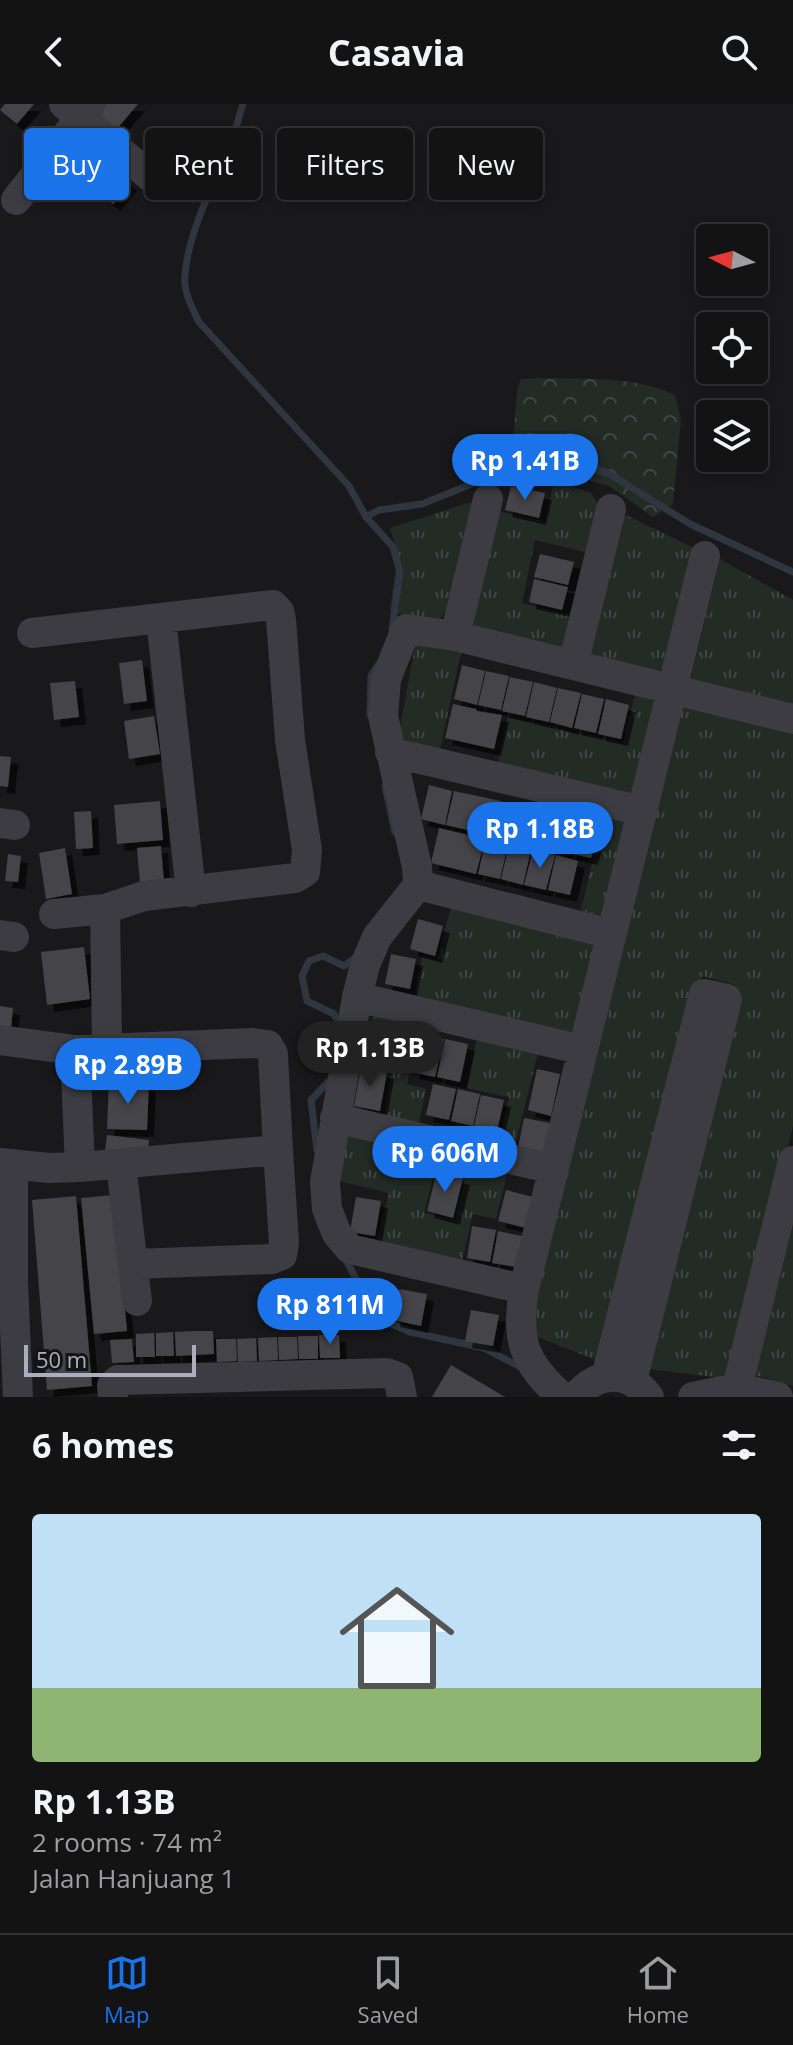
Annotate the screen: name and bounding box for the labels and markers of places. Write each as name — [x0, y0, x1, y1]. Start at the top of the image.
pin: Rp 1.41B — [442, 434, 608, 502]
pin: Rp 1.18B — [457, 802, 623, 870]
pin: Rp 1.13B — [287, 1021, 453, 1089]
pin: Rp 2.89B — [45, 1038, 211, 1106]
pin: Rp 606M — [371, 1126, 519, 1194]
pin: Rp 811M — [256, 1278, 404, 1346]

